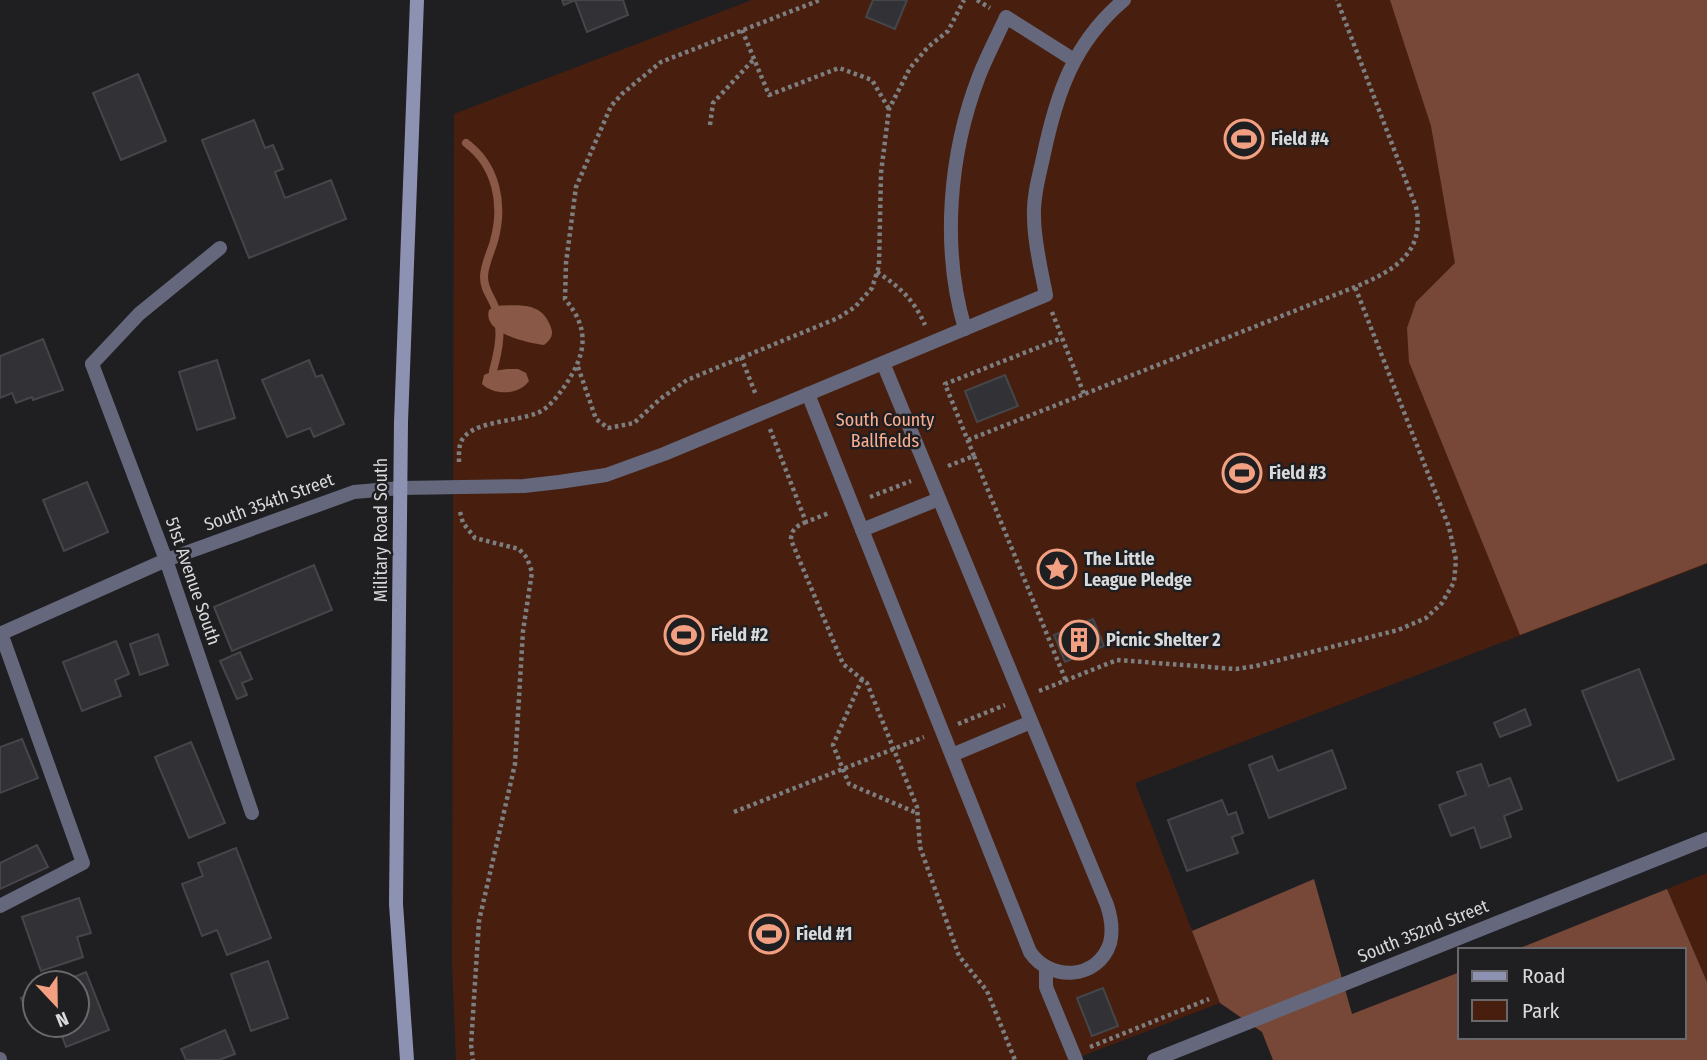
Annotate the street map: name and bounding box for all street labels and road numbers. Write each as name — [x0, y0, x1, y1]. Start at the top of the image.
street label: Military Road South — [370, 458, 392, 602]
street label: South 354th Street — [201, 468, 337, 536]
street label: 51st Avenue South — [161, 514, 225, 648]
street label: South 352nd Street — [1354, 895, 1492, 967]

